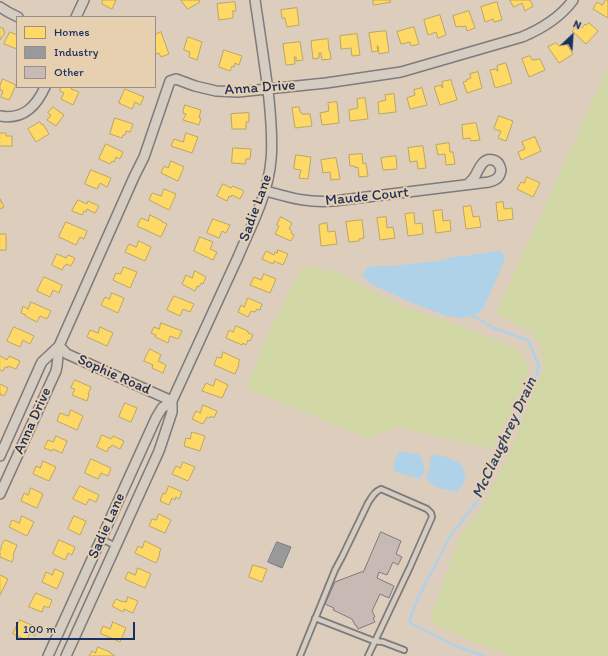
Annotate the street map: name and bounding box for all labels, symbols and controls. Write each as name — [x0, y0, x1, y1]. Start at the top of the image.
legend — [16, 16, 156, 88]
north arrow — [552, 16, 592, 56]
text: N — [571, 17, 583, 32]
text: Homes — [54, 25, 90, 39]
text: Industry — [54, 45, 98, 59]
text: Other — [54, 65, 84, 79]
street label: Anna Drive — [224, 77, 296, 99]
street label: Sadie Lane — [236, 172, 276, 244]
street label: Maude Court — [324, 184, 410, 210]
street label: Sophie Road — [74, 351, 154, 399]
water label: McClaughrey Drain — [468, 374, 542, 502]
street label: Anna Drive — [10, 385, 56, 457]
street label: Sadie Lane — [85, 490, 129, 562]
scale bar — [18, 614, 137, 640]
text: 100 m — [23, 622, 56, 636]

